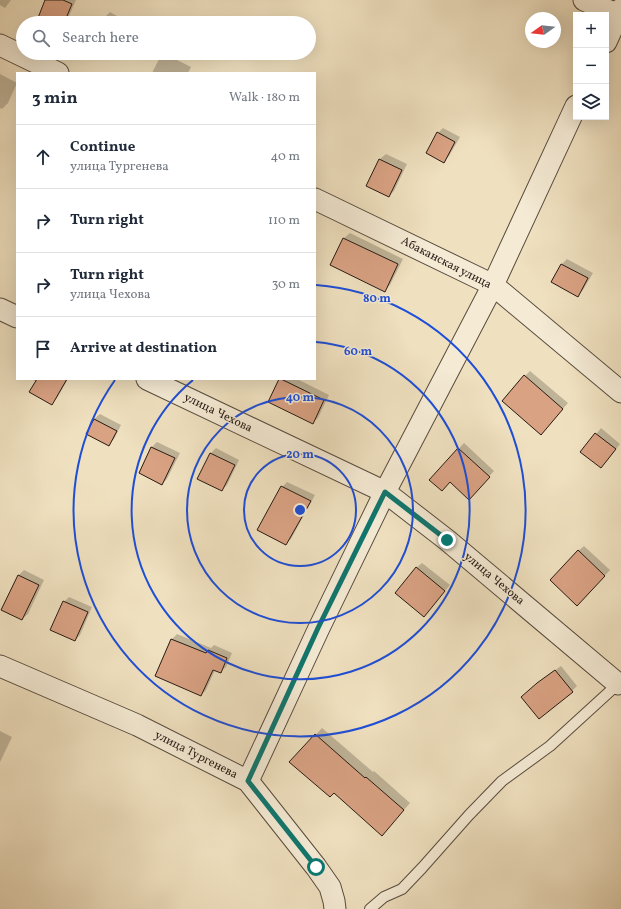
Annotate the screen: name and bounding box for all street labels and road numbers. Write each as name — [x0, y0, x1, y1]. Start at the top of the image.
street label: Абаканская улица — [398, 233, 494, 293]
street label: улица Чехова — [181, 390, 255, 436]
street label: улица Чехова — [460, 549, 528, 609]
street label: улица Тургенева — [152, 727, 240, 783]

